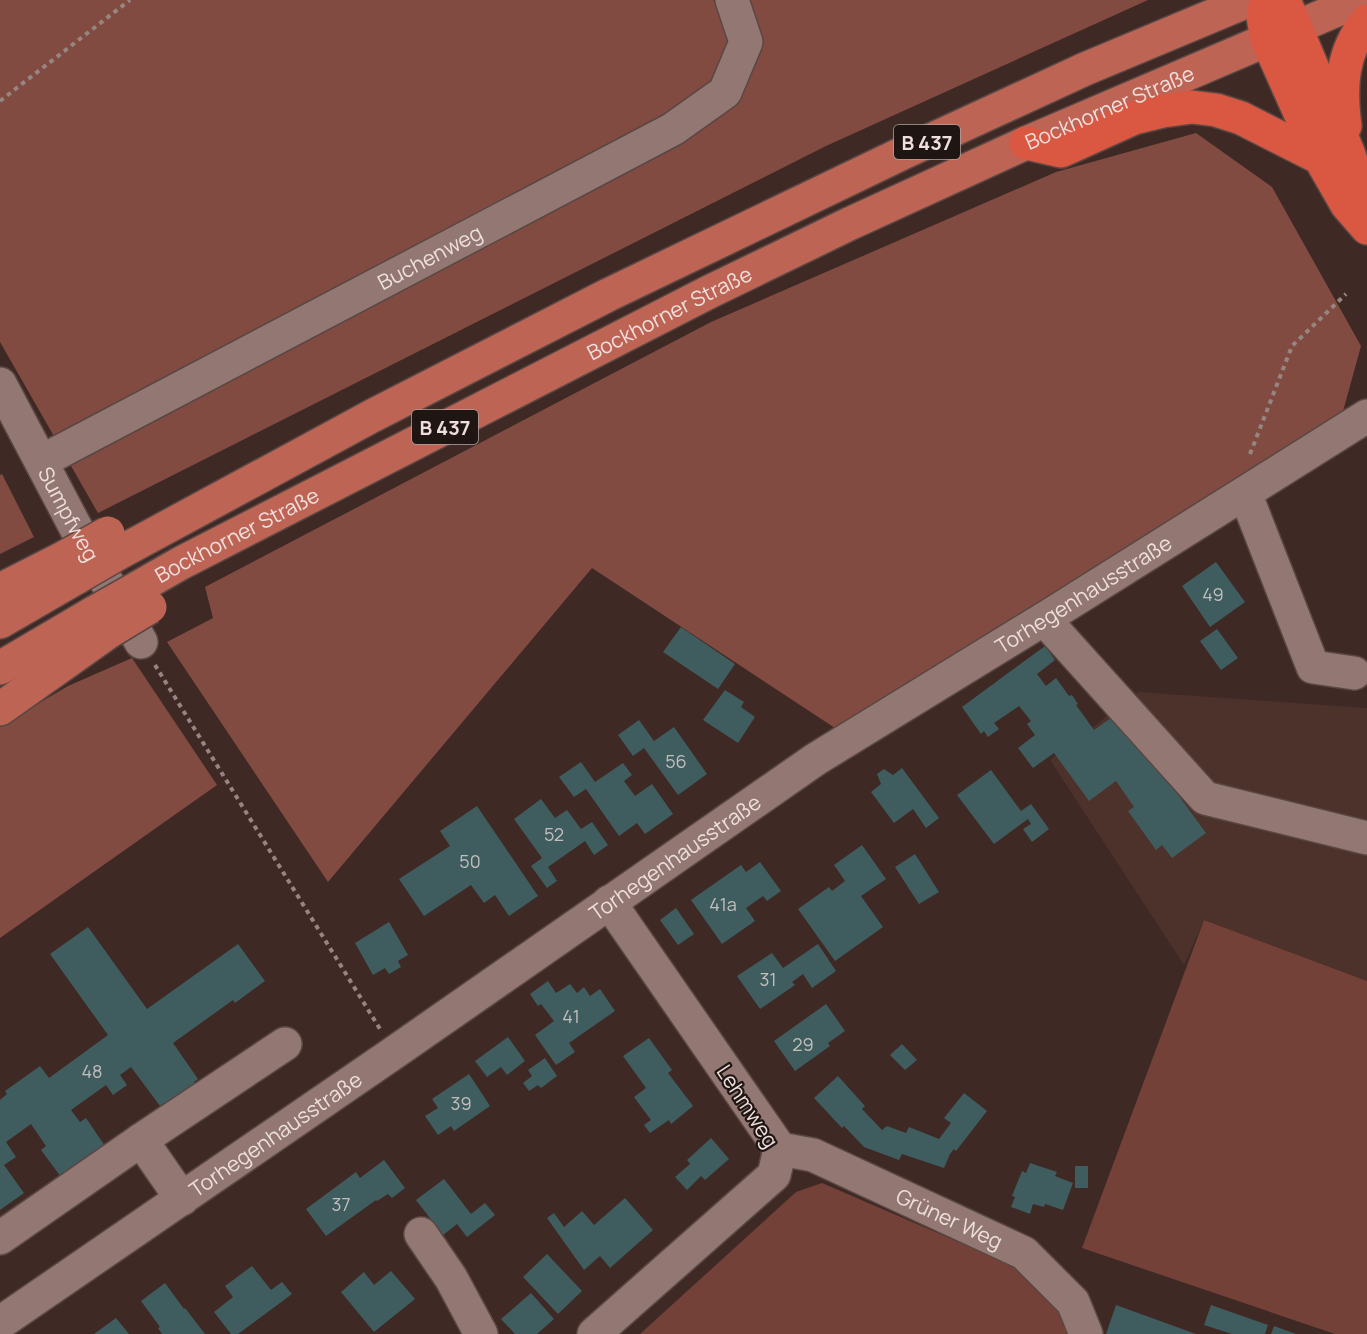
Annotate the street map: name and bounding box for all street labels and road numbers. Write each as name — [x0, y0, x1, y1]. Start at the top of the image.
street label: Bockhorner Straße — [1021, 59, 1198, 156]
road number: B 437 — [894, 125, 960, 159]
street label: Buchenweg — [373, 218, 487, 296]
street label: Bockhorner Straße — [582, 259, 756, 366]
road number: B 437 — [412, 410, 478, 444]
street label: Sumpfweg — [32, 462, 106, 566]
street label: Bockhorner Straße — [150, 481, 324, 589]
street label: Torhegenhausstraße — [990, 528, 1177, 660]
street label: Torhegenhausstraße — [583, 788, 766, 927]
street label: Lehmweg — [711, 1059, 785, 1153]
street label: Torhegenhausstraße — [184, 1065, 367, 1203]
street label: Grüner Weg — [892, 1182, 1007, 1255]

